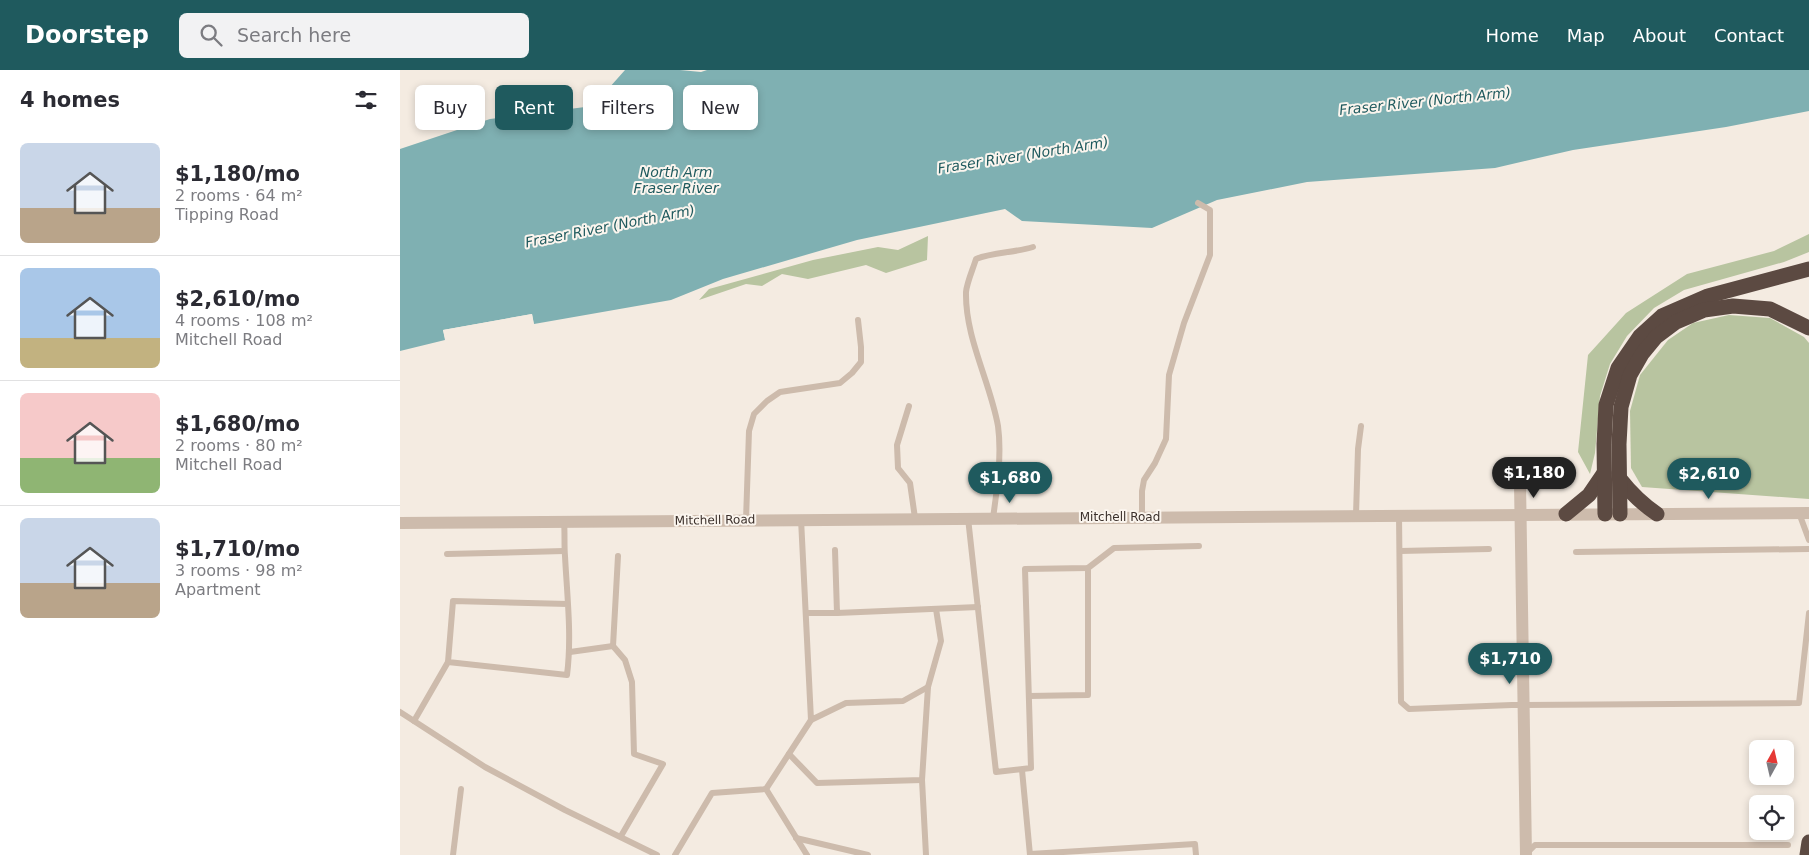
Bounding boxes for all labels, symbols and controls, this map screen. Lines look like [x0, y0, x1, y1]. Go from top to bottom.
search box [179, 13, 529, 58]
text: Doorstep [25, 21, 149, 49]
icon: search [197, 21, 225, 49]
text: Search here [237, 24, 351, 46]
text: Home [1486, 25, 1539, 46]
text: Map [1567, 25, 1605, 46]
text: About [1633, 25, 1686, 46]
text: Contact [1714, 25, 1784, 46]
water label: Fraser River (North Arm) [1338, 84, 1512, 118]
chip: Buy [415, 85, 485, 130]
chip: Rent [495, 85, 573, 130]
chip: Filters [583, 85, 673, 130]
chip: New [683, 85, 758, 130]
icon: filters [352, 86, 380, 114]
text: 4 homes [20, 88, 120, 112]
water label: Fraser River (North Arm) [936, 134, 1110, 176]
text: $1,180/mo [175, 162, 300, 186]
icon: home [60, 163, 120, 223]
water label: North Arm Fraser River [634, 164, 720, 196]
text: 2 rooms · 64 m² [175, 186, 303, 205]
water label: Fraser River (North Arm) [524, 202, 696, 250]
text: Tipping Road [175, 205, 279, 224]
text: $2,610/mo [175, 287, 300, 311]
icon: home [60, 288, 120, 348]
text: 4 rooms · 108 m² [175, 311, 313, 330]
text: Mitchell Road [175, 330, 282, 349]
text: $1,680/mo [175, 412, 300, 436]
icon: home [60, 413, 120, 473]
text: 2 rooms · 80 m² [175, 436, 303, 455]
text: Mitchell Road [175, 455, 282, 474]
pin: $1,180 [1493, 456, 1575, 499]
pin: $2,610 [1668, 458, 1750, 500]
pin: $1,680 [969, 462, 1051, 504]
text: $1,180 [1503, 463, 1565, 482]
text: $2,610 [1678, 464, 1740, 483]
text: $1,680 [979, 468, 1041, 487]
street label: Mitchell Road [1080, 510, 1160, 524]
street label: Mitchell Road [675, 512, 755, 528]
text: $1,710/mo [175, 537, 300, 561]
icon: home [60, 538, 120, 598]
text: 3 rooms · 98 m² [175, 561, 303, 580]
text: Apartment [175, 580, 261, 599]
pin: $1,710 [1469, 642, 1551, 685]
text: $1,710 [1479, 649, 1541, 668]
north arrow [1749, 740, 1794, 785]
map controls [1749, 740, 1794, 840]
button: locate [1749, 795, 1794, 840]

